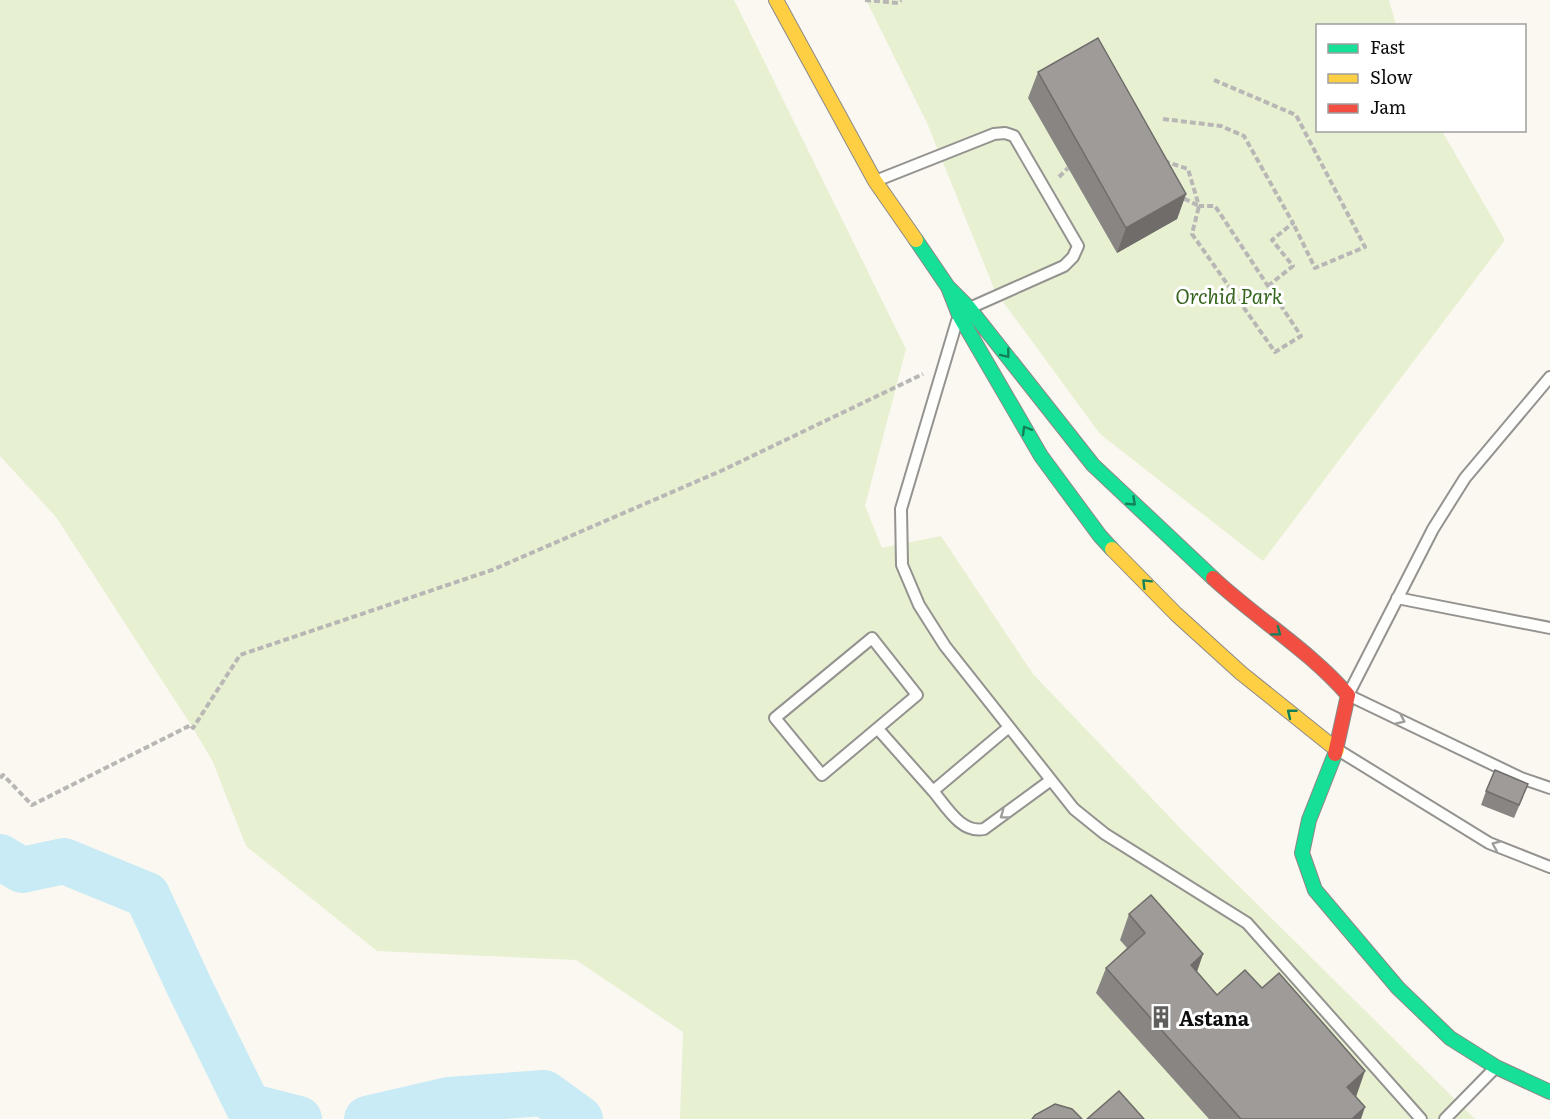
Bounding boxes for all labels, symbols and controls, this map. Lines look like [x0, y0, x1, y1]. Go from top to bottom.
legend [1316, 24, 1526, 132]
text: Fast [1370, 33, 1406, 60]
text: Slow [1370, 63, 1413, 90]
text: Jam [1370, 93, 1406, 120]
park label: Orchid Park [1175, 280, 1283, 310]
one-way arrow [998, 348, 1009, 359]
one-way arrow [1022, 426, 1033, 436]
one-way arrow [1125, 495, 1136, 506]
one-way arrow [1142, 580, 1153, 591]
one-way arrow [1271, 625, 1282, 636]
one-way arrow [1287, 710, 1298, 721]
one-way arrow [1394, 712, 1405, 724]
one-way arrow [999, 807, 1010, 818]
one-way arrow [1491, 840, 1502, 852]
place label: Astana [1179, 1002, 1250, 1032]
building icon: Astana [1148, 1004, 1174, 1030]

